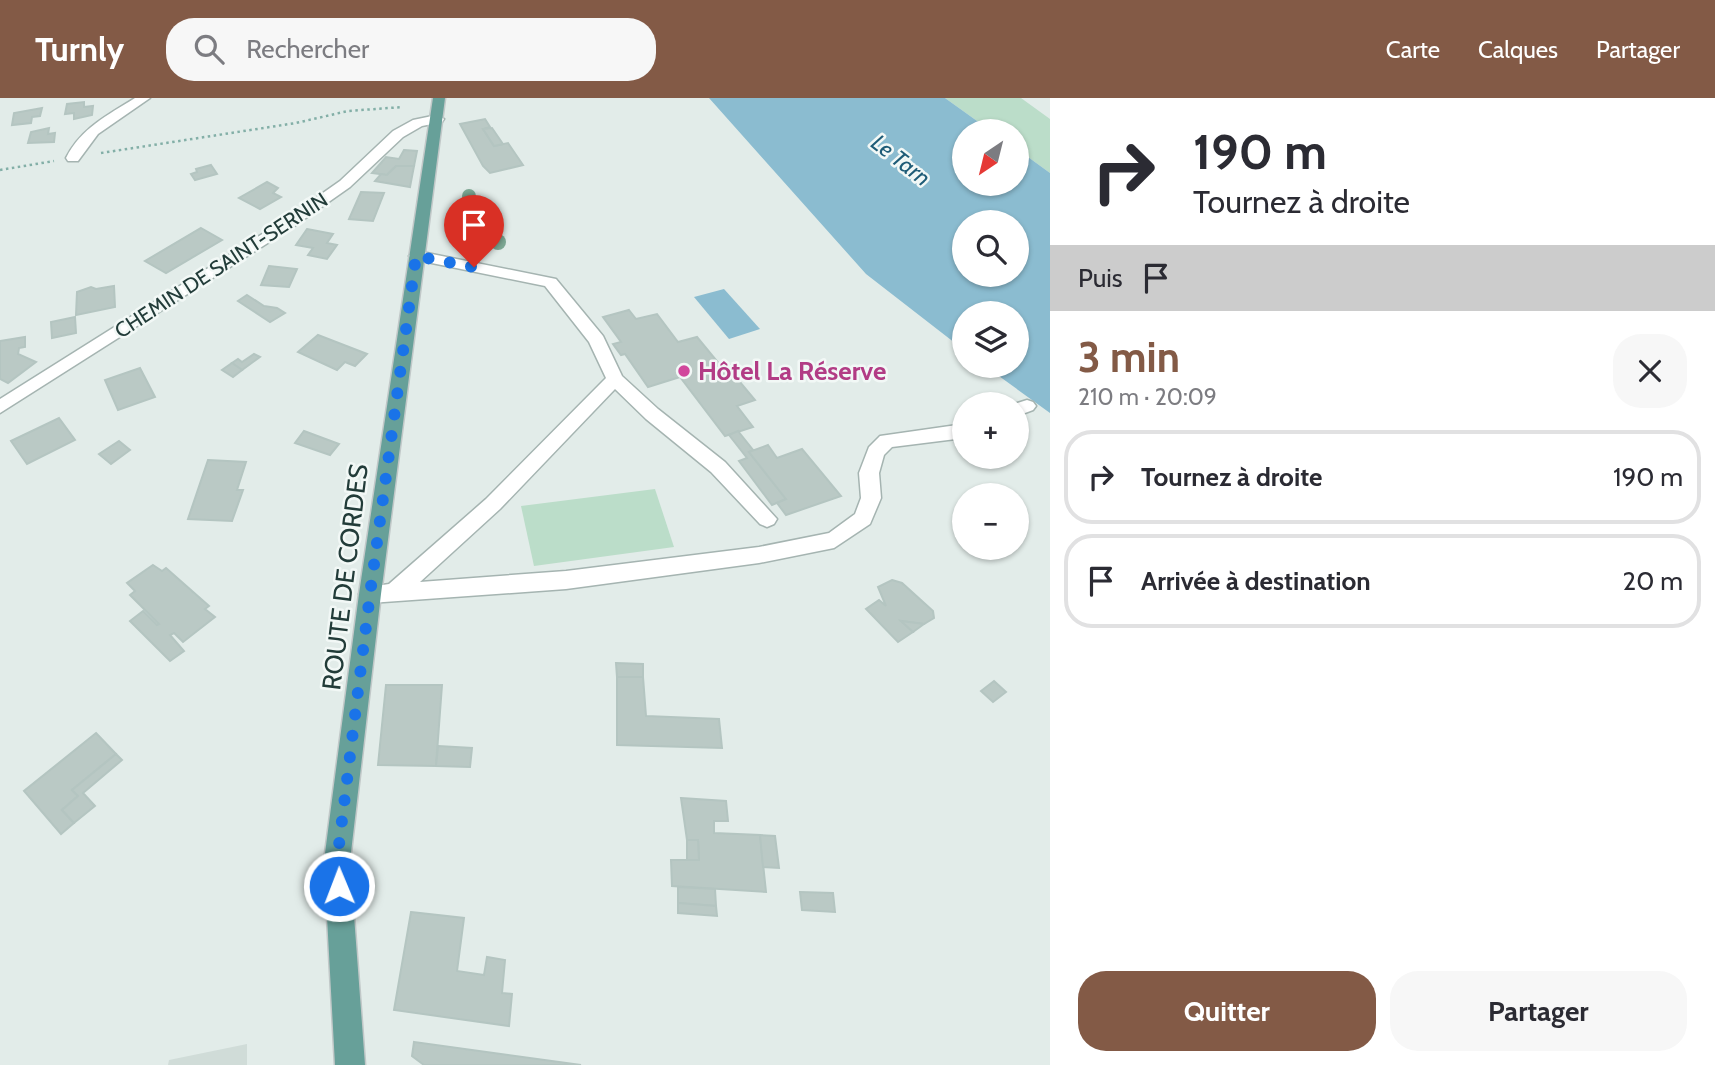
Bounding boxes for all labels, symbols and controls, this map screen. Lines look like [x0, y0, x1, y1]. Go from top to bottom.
search box [166, 18, 656, 81]
text: Turnly [35, 29, 124, 69]
icon: search [190, 30, 228, 68]
text: Rechercher [246, 33, 369, 65]
text: Carte [1386, 35, 1440, 64]
text: Calques [1478, 35, 1558, 64]
text: Partager [1596, 35, 1680, 64]
north arrow [952, 119, 1029, 196]
map controls [952, 119, 1029, 560]
text: 190 m [1193, 122, 1327, 181]
icon: right [1078, 126, 1169, 217]
water label: Le Tarn [866, 128, 936, 192]
text: Tournez à droite [1193, 182, 1410, 221]
street label: CHEMIN DE SAINT-SERNIN [110, 187, 332, 343]
pin [444, 195, 504, 267]
icon: arrive [455, 206, 493, 244]
button: search [952, 210, 1029, 287]
icon: arrive [1137, 259, 1175, 297]
text: Puis [1078, 262, 1123, 294]
button: layers [952, 301, 1029, 378]
text: 3 min [1078, 331, 1180, 383]
button: close [1613, 334, 1687, 408]
place label: Hôtel La Réserve [698, 355, 886, 387]
marker: Hôtel La Réserve [676, 363, 692, 379]
text: 210 m · 20:09 [1078, 383, 1217, 411]
button: + [952, 392, 1029, 469]
icon: right [1082, 458, 1120, 496]
text: Tournez à droite [1141, 461, 1323, 493]
text: 190 m [1613, 461, 1683, 493]
street label: ROUTE DE CORDES [315, 462, 375, 692]
button: − [952, 483, 1029, 560]
icon: arrive [1082, 562, 1120, 600]
text: Arrivée à destination [1141, 565, 1371, 597]
text: 20 m [1623, 565, 1683, 597]
position arrow [302, 849, 376, 923]
button: Quitter [1078, 971, 1376, 1051]
button: Partager [1390, 971, 1687, 1051]

